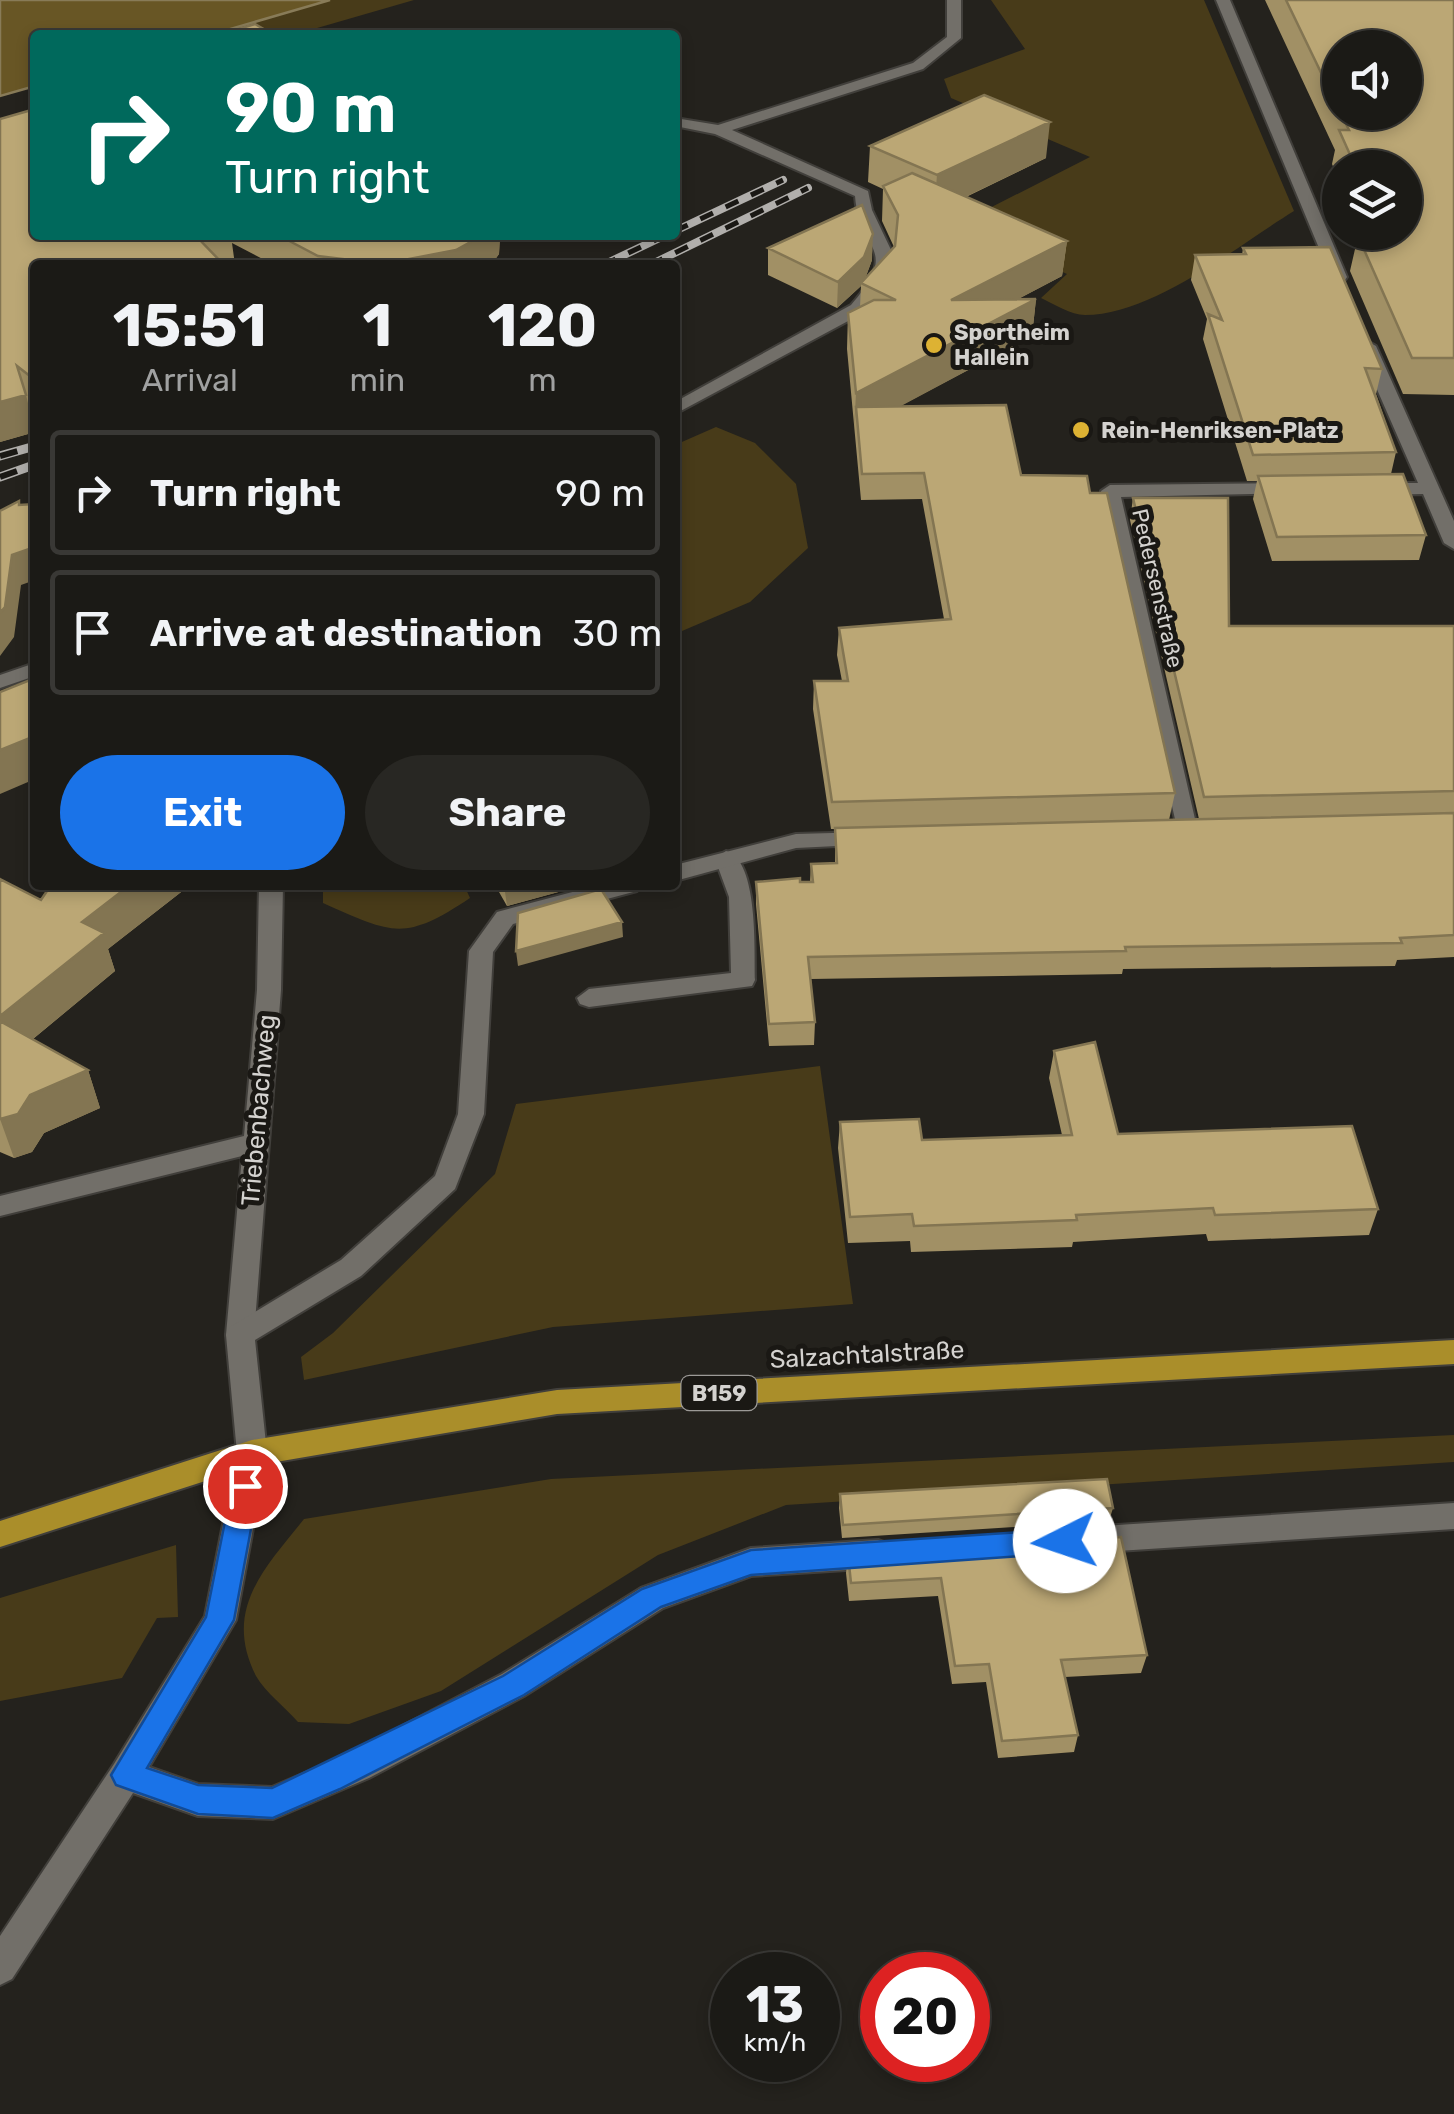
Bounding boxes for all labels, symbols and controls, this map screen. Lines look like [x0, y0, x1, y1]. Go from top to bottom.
map controls [1322, 30, 1422, 250]
button: sound [1322, 30, 1422, 130]
text: 90 m [225, 67, 397, 150]
icon: right [60, 70, 190, 200]
button: layers [1322, 150, 1422, 250]
text: Turn right [225, 151, 429, 204]
text: 15:51 [113, 290, 267, 361]
text: 1 [362, 290, 392, 361]
text: 120 [488, 290, 597, 361]
place label: Sportheim Hallein [954, 319, 1070, 371]
marker: Sportheim Hallein [923, 334, 945, 356]
text: Arrival [142, 361, 238, 399]
text: min [350, 361, 405, 399]
text: m [528, 361, 557, 399]
place label: Rein-Henriksen-Platz [1101, 417, 1339, 444]
marker: Rein-Henriksen-Platz [1070, 419, 1092, 441]
icon: right [65, 465, 120, 520]
text: Turn right [150, 470, 341, 516]
text: 90 m [555, 470, 645, 516]
street label: Pedersenstraße [1126, 506, 1189, 670]
icon: arrive [65, 605, 120, 660]
text: Arrive at destination [150, 610, 542, 656]
text: 30 m [572, 610, 662, 656]
button: Exit [60, 755, 345, 870]
button: Share [365, 755, 650, 870]
street label: Triebenbachweg [236, 1013, 281, 1207]
street label: Salzachtalstraße [769, 1335, 965, 1374]
road number: B159 [682, 1376, 756, 1410]
pin [203, 1444, 288, 1529]
icon: arrive [218, 1459, 273, 1514]
position arrow [1013, 1489, 1117, 1593]
speed limit sign: 20 [860, 1952, 990, 2082]
text: 13 [746, 1975, 804, 2035]
text: km/h [744, 2028, 806, 2057]

